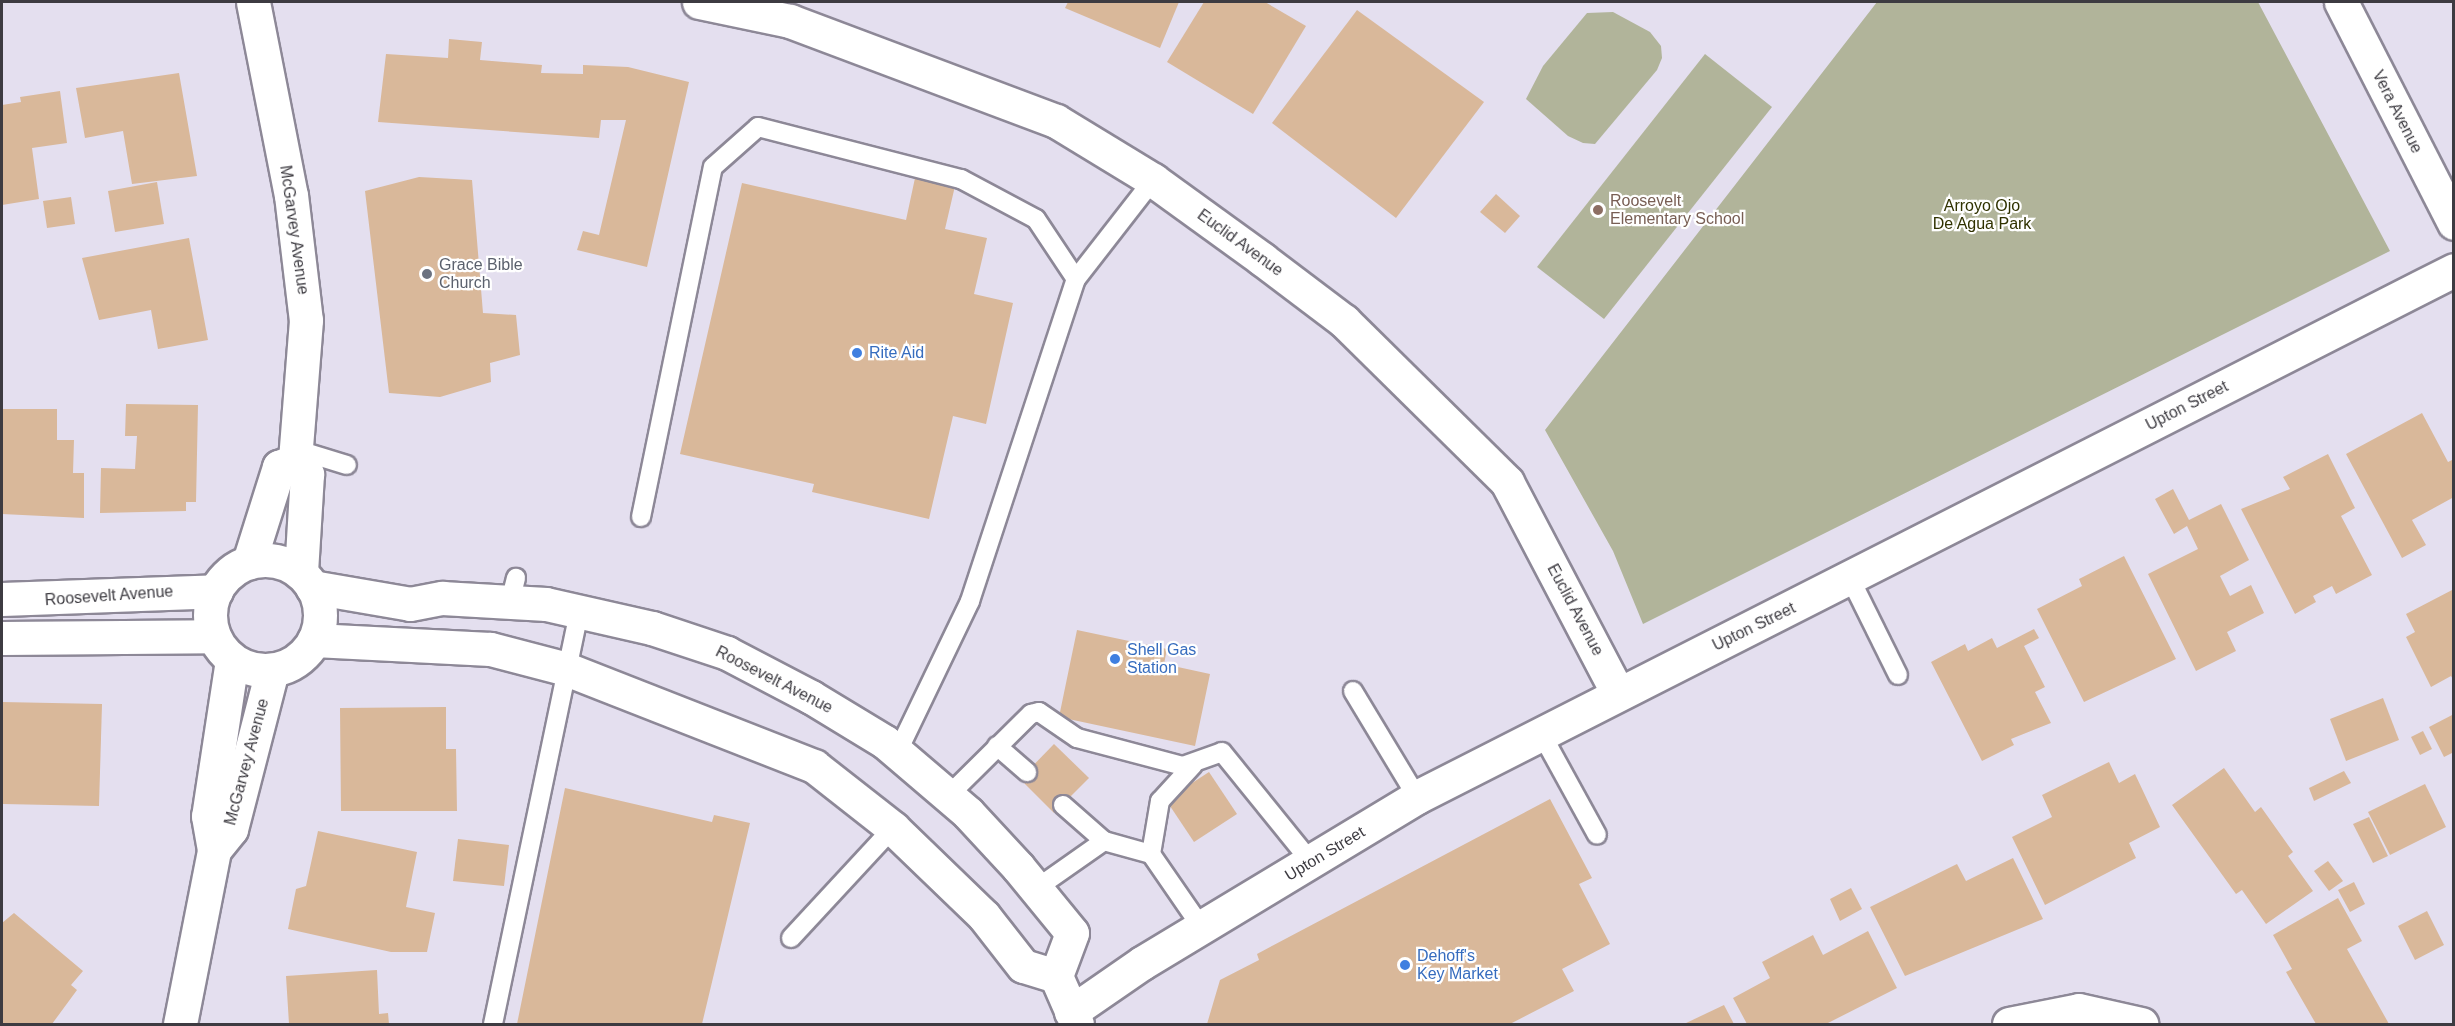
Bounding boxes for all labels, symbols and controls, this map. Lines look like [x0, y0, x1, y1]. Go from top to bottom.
street label: Vera Avenue [2368, 67, 2426, 157]
street label: McGarvey Avenue [275, 164, 313, 296]
place label: Roosevelt Elementary School [1610, 191, 1744, 229]
park label: Arroyo Ojo De Agua Park [1932, 196, 2032, 234]
marker: Roosevelt Elementary School [1591, 203, 1605, 217]
street label: Euclid Avenue [1193, 205, 1287, 281]
place label: Grace Bible Church [439, 255, 523, 293]
marker: Grace Bible Church [420, 267, 434, 281]
place label: Rite Aid [869, 343, 925, 363]
marker: Rite Aid [850, 346, 864, 360]
street label: Upton Street [2143, 377, 2231, 435]
street label: Euclid Avenue [1543, 560, 1607, 660]
street label: Roosevelt Avenue [44, 582, 174, 610]
street label: Upton Street [1709, 599, 1799, 655]
place label: Shell Gas Station [1127, 640, 1196, 678]
street label: Roosevelt Avenue [712, 642, 836, 718]
marker: Shell Gas Station [1108, 652, 1122, 666]
street label: McGarvey Avenue [221, 696, 273, 828]
street label: Upton Street [1282, 823, 1368, 885]
place label: Dehoff's Key Market [1417, 946, 1498, 984]
marker: Dehoff's Key Market [1398, 958, 1412, 972]

